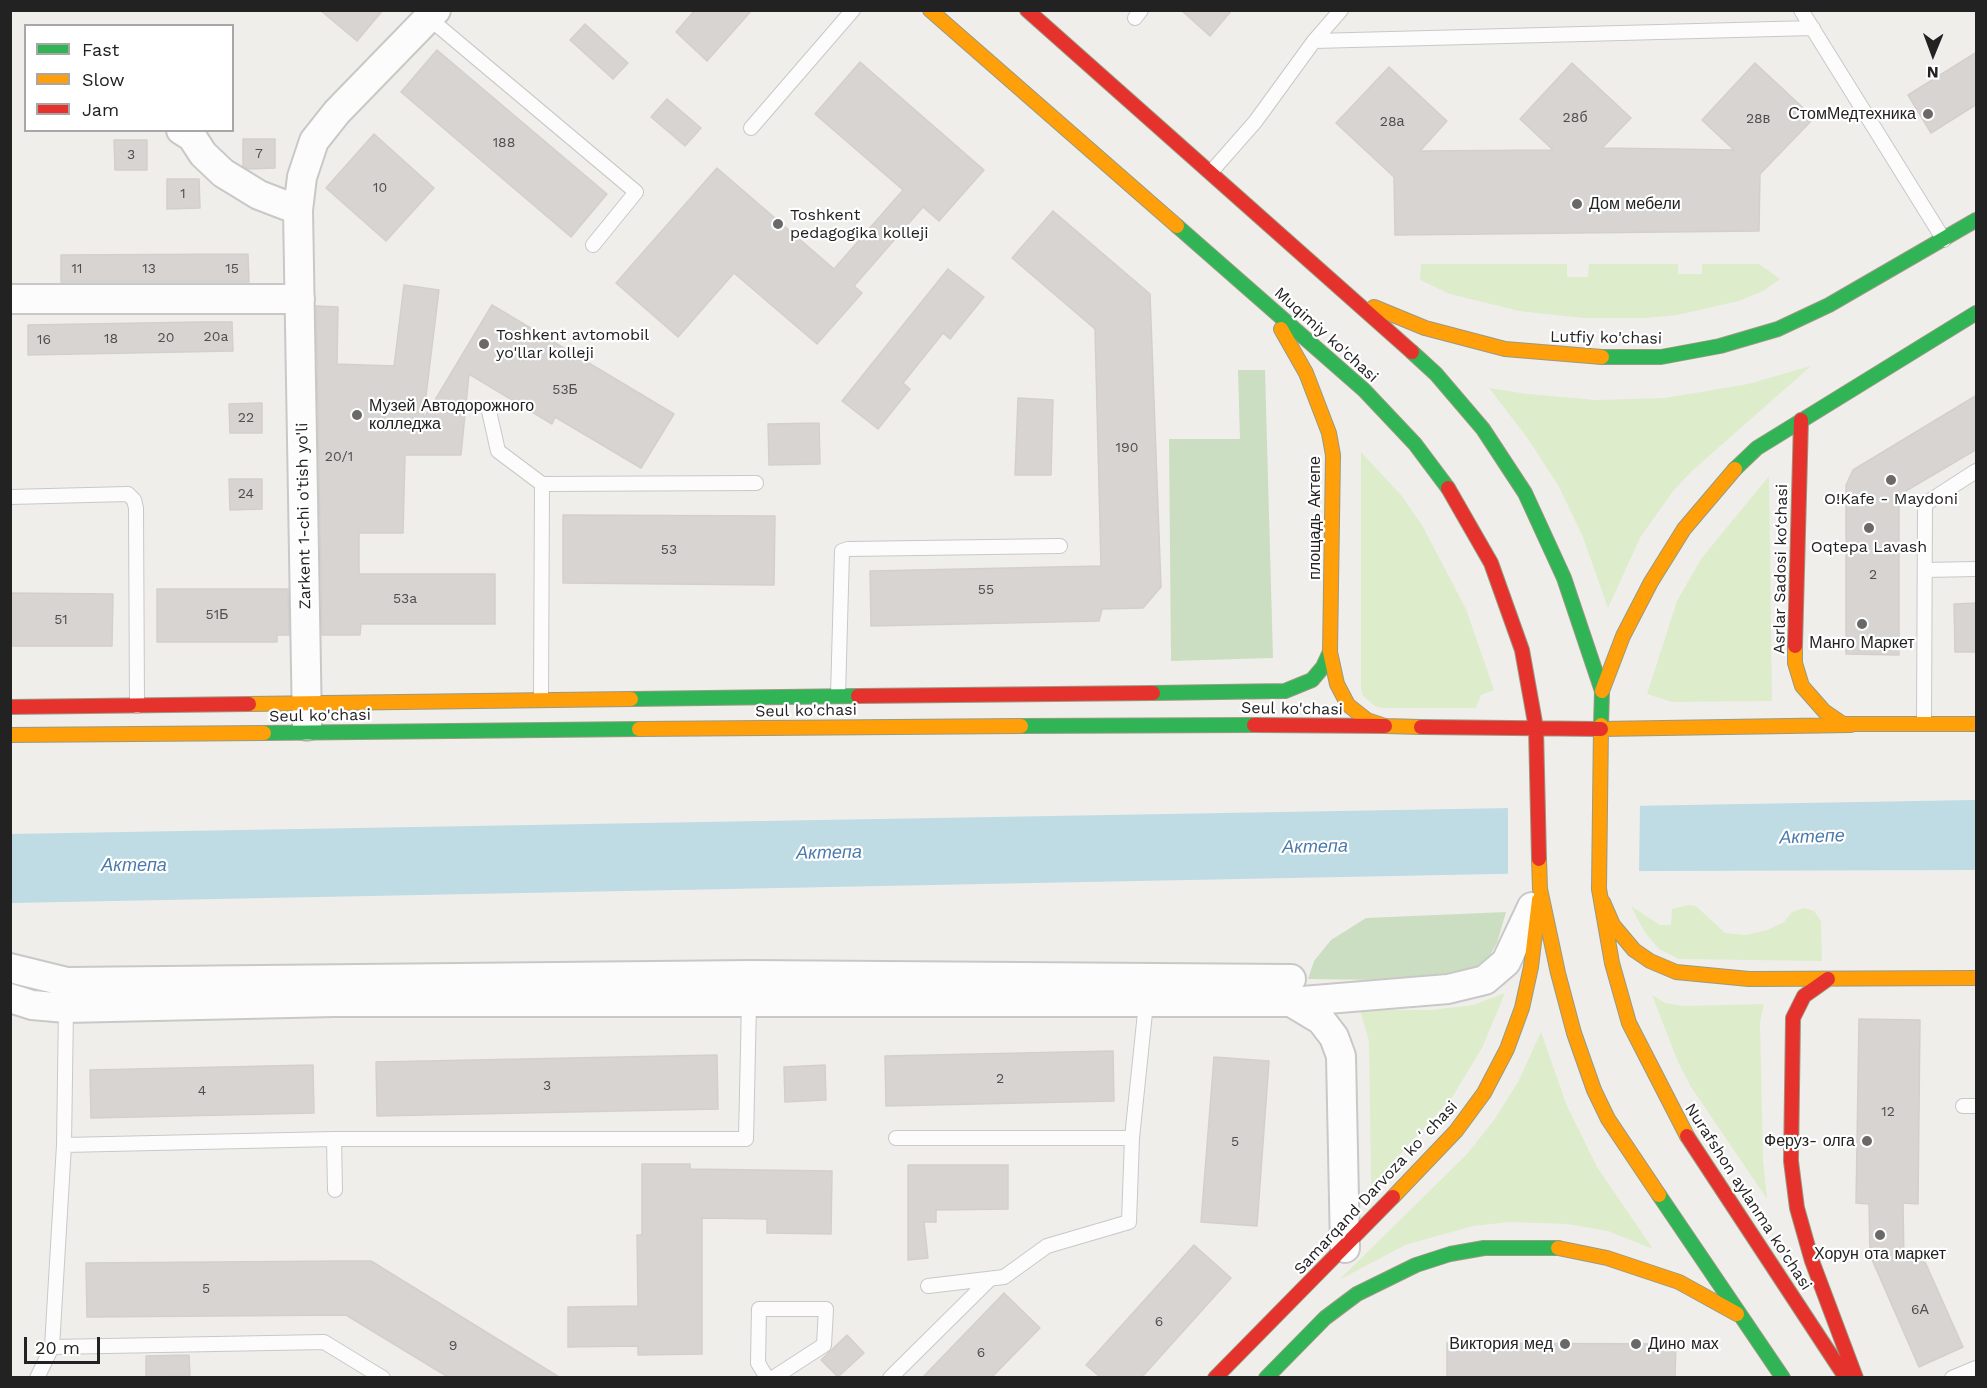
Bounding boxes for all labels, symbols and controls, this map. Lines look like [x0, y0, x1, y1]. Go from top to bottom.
legend [24, 24, 234, 132]
north arrow [1903, 24, 1963, 84]
text: Fast [82, 39, 119, 60]
text: N [1927, 63, 1939, 82]
text: Slow [82, 69, 125, 90]
text: Jam [82, 99, 119, 120]
place label: СтомМедтехника [1788, 104, 1916, 124]
marker: СтомМедтехника [1921, 107, 1935, 121]
house number: 28б [1563, 110, 1587, 126]
house number: 28в [1746, 111, 1770, 127]
house number: 28а [1380, 114, 1404, 130]
house number: 188 [493, 135, 515, 151]
house number: 7 [255, 146, 263, 162]
house number: 3 [127, 147, 135, 163]
house number: 10 [373, 180, 387, 196]
house number: 1 [180, 186, 186, 202]
place label: Дом мебели [1589, 194, 1681, 214]
marker: Дом мебели [1570, 197, 1584, 211]
place label: Toshkent pedagogika kolleji [790, 205, 929, 243]
marker: Toshkent pedagogika kolleji [771, 217, 785, 231]
house number: 11 [72, 261, 82, 277]
house number: 13 [142, 261, 156, 277]
house number: 15 [225, 261, 239, 277]
street label: Muqimiy ko'chasi [1270, 283, 1382, 387]
place label: Toshkent avtomobil yo'llar kolleji [496, 325, 649, 363]
street label: Lutfiy ko'chasi [1550, 327, 1662, 349]
house number: 20a [204, 329, 228, 345]
house number: 20 [158, 330, 174, 346]
house number: 18 [104, 331, 118, 347]
house number: 16 [37, 332, 51, 348]
marker: Toshkent avtomobil yo'llar kolleji [477, 337, 491, 351]
house number: 53Б [552, 382, 578, 398]
place label: Музей Автодорожного колледжа [369, 396, 534, 434]
marker: Музей Автодорожного колледжа [350, 408, 364, 422]
house number: 22 [238, 410, 254, 426]
street label: Zarkent 1-chi o'tish yo'li [293, 422, 315, 610]
house number: 190 [1116, 440, 1138, 456]
house number: 20/1 [325, 449, 353, 465]
street label: площадь Актепе [1305, 456, 1325, 580]
marker: O!Kafe - Maydoni [1884, 473, 1898, 487]
street label: Asrlar Sadosi ko‘chasi [1770, 484, 1792, 654]
house number: 24 [238, 486, 254, 502]
place label: O!Kafe - Maydoni [1824, 489, 1958, 509]
marker: Oqtepa Lavash [1862, 521, 1876, 535]
place label: Oqtepa Lavash [1811, 537, 1927, 557]
house number: 53 [661, 542, 677, 558]
house number: 2 [1869, 567, 1877, 583]
house number: 55 [978, 582, 994, 598]
house number: 53a [393, 591, 417, 607]
house number: 51Б [206, 607, 228, 623]
house number: 51 [54, 612, 68, 628]
marker: Манго Маркет [1855, 617, 1869, 631]
place label: Манго Маркет [1809, 633, 1915, 653]
street label: Seul ko'chasi [1241, 699, 1343, 719]
street label: Seul ko'chasi [755, 701, 857, 721]
street label: Seul ko'chasi [269, 706, 371, 726]
water label: Актепе [1779, 825, 1845, 849]
water label: Актепа [1282, 836, 1348, 858]
water label: Актепа [796, 842, 862, 864]
water label: Актепа [101, 855, 167, 877]
house number: 2 [996, 1071, 1004, 1087]
house number: 3 [543, 1078, 551, 1094]
house number: 4 [198, 1083, 206, 1099]
street label: Samarqand Darvoza koʻchasi [1290, 1097, 1462, 1279]
street label: Nurafshon aylanma ko'chasi [1680, 1100, 1816, 1294]
house number: 12 [1881, 1104, 1895, 1120]
place label: Феруз- олга [1764, 1131, 1855, 1151]
house number: 5 [1231, 1134, 1239, 1150]
marker: Феруз- олга [1860, 1134, 1874, 1148]
marker: Хорун ота маркет [1873, 1228, 1887, 1242]
place label: Хорун ота маркет [1814, 1244, 1946, 1264]
house number: 5 [202, 1281, 210, 1297]
house number: 6А [1911, 1302, 1929, 1318]
house number: 6 [1155, 1314, 1163, 1330]
scale bar [27, 1325, 104, 1363]
place label: Виктория мед [1449, 1334, 1553, 1354]
place label: Дино мах [1648, 1334, 1719, 1354]
text: 20 m [35, 1337, 80, 1358]
marker: Виктория мед [1558, 1337, 1572, 1351]
marker: Дино мах [1629, 1337, 1643, 1351]
house number: 9 [449, 1338, 457, 1354]
house number: 6 [977, 1345, 985, 1361]

